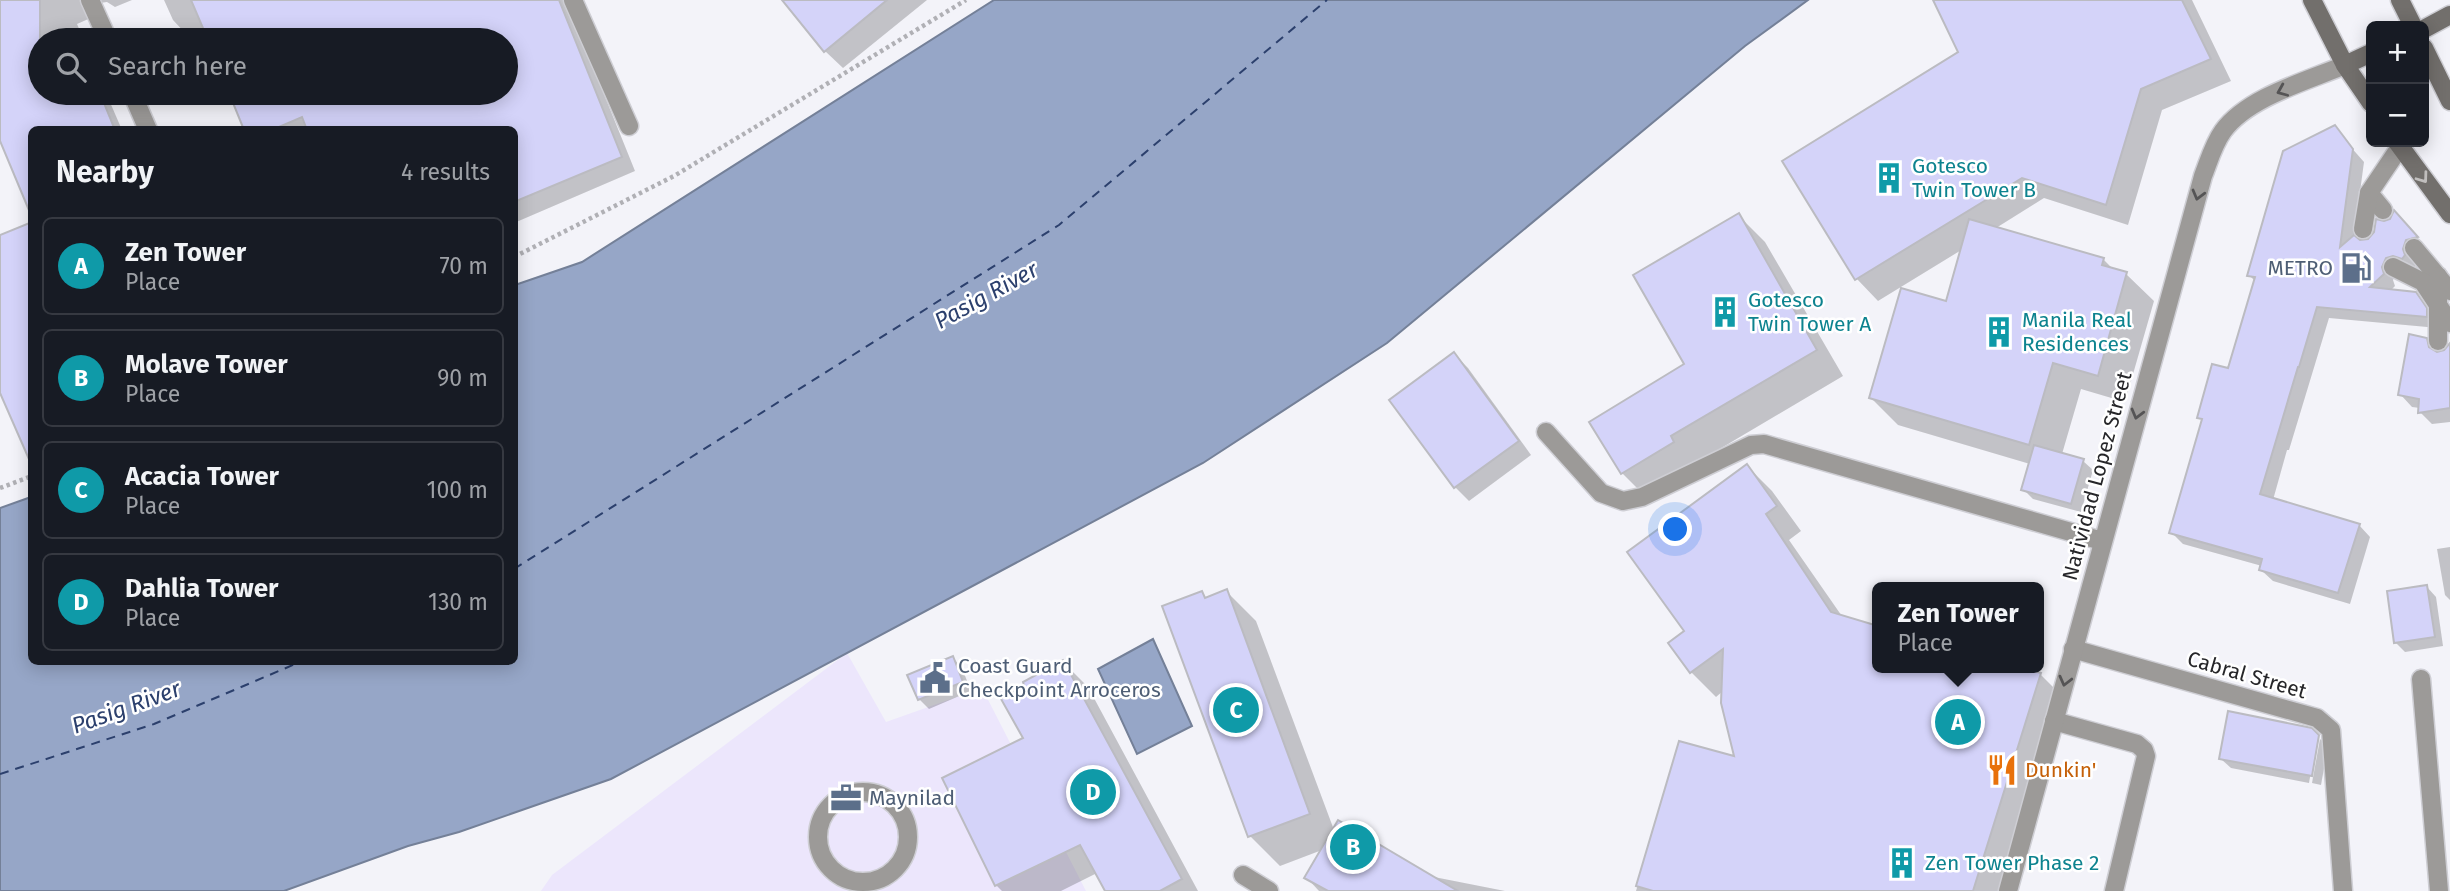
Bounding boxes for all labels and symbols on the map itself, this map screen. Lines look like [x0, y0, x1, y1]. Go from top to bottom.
one-way arrow [2277, 83, 2289, 97]
place label: Gotesco Twin Tower B [1912, 153, 2036, 203]
building icon: Gotesco Twin Tower B [1872, 161, 1906, 195]
one-way arrow [2415, 170, 2427, 183]
one-way arrow [2192, 188, 2206, 200]
fuel station icon: METRO [2339, 251, 2373, 285]
water label: Pasig River [929, 255, 1044, 335]
place label: METRO [2268, 255, 2333, 281]
place label: Gotesco Twin Tower A [1748, 287, 1871, 337]
building icon: Gotesco Twin Tower A [1708, 295, 1742, 329]
place label: Manila Real Residences [2022, 307, 2132, 357]
building icon: Manila Real Residences [1982, 315, 2016, 349]
street label: Natividad Lopez Street [2057, 368, 2138, 583]
one-way arrow [2131, 408, 2146, 420]
your location [1658, 512, 1692, 546]
street label: Cabral Street [2184, 646, 2310, 705]
place label: Coast Guard Checkpoint Arroceros [958, 653, 1161, 703]
public building icon: Coast Guard Checkpoint Arroceros [918, 661, 952, 695]
water label: Pasig River [68, 674, 185, 740]
one-way arrow [2059, 674, 2073, 686]
pin: C [1213, 684, 1259, 736]
pin: A [1935, 696, 1981, 748]
restaurant icon: Dunkin' [1985, 753, 2019, 787]
place label: Dunkin' [2025, 757, 2096, 783]
pin: D [1070, 766, 1116, 818]
office icon: Maynilad [829, 781, 863, 815]
place label: Maynilad [869, 785, 955, 811]
pin: B [1330, 821, 1376, 873]
building icon: Zen Tower Phase 2 [1885, 846, 1919, 880]
place label: Zen Tower Phase 2 [1925, 850, 2099, 876]

